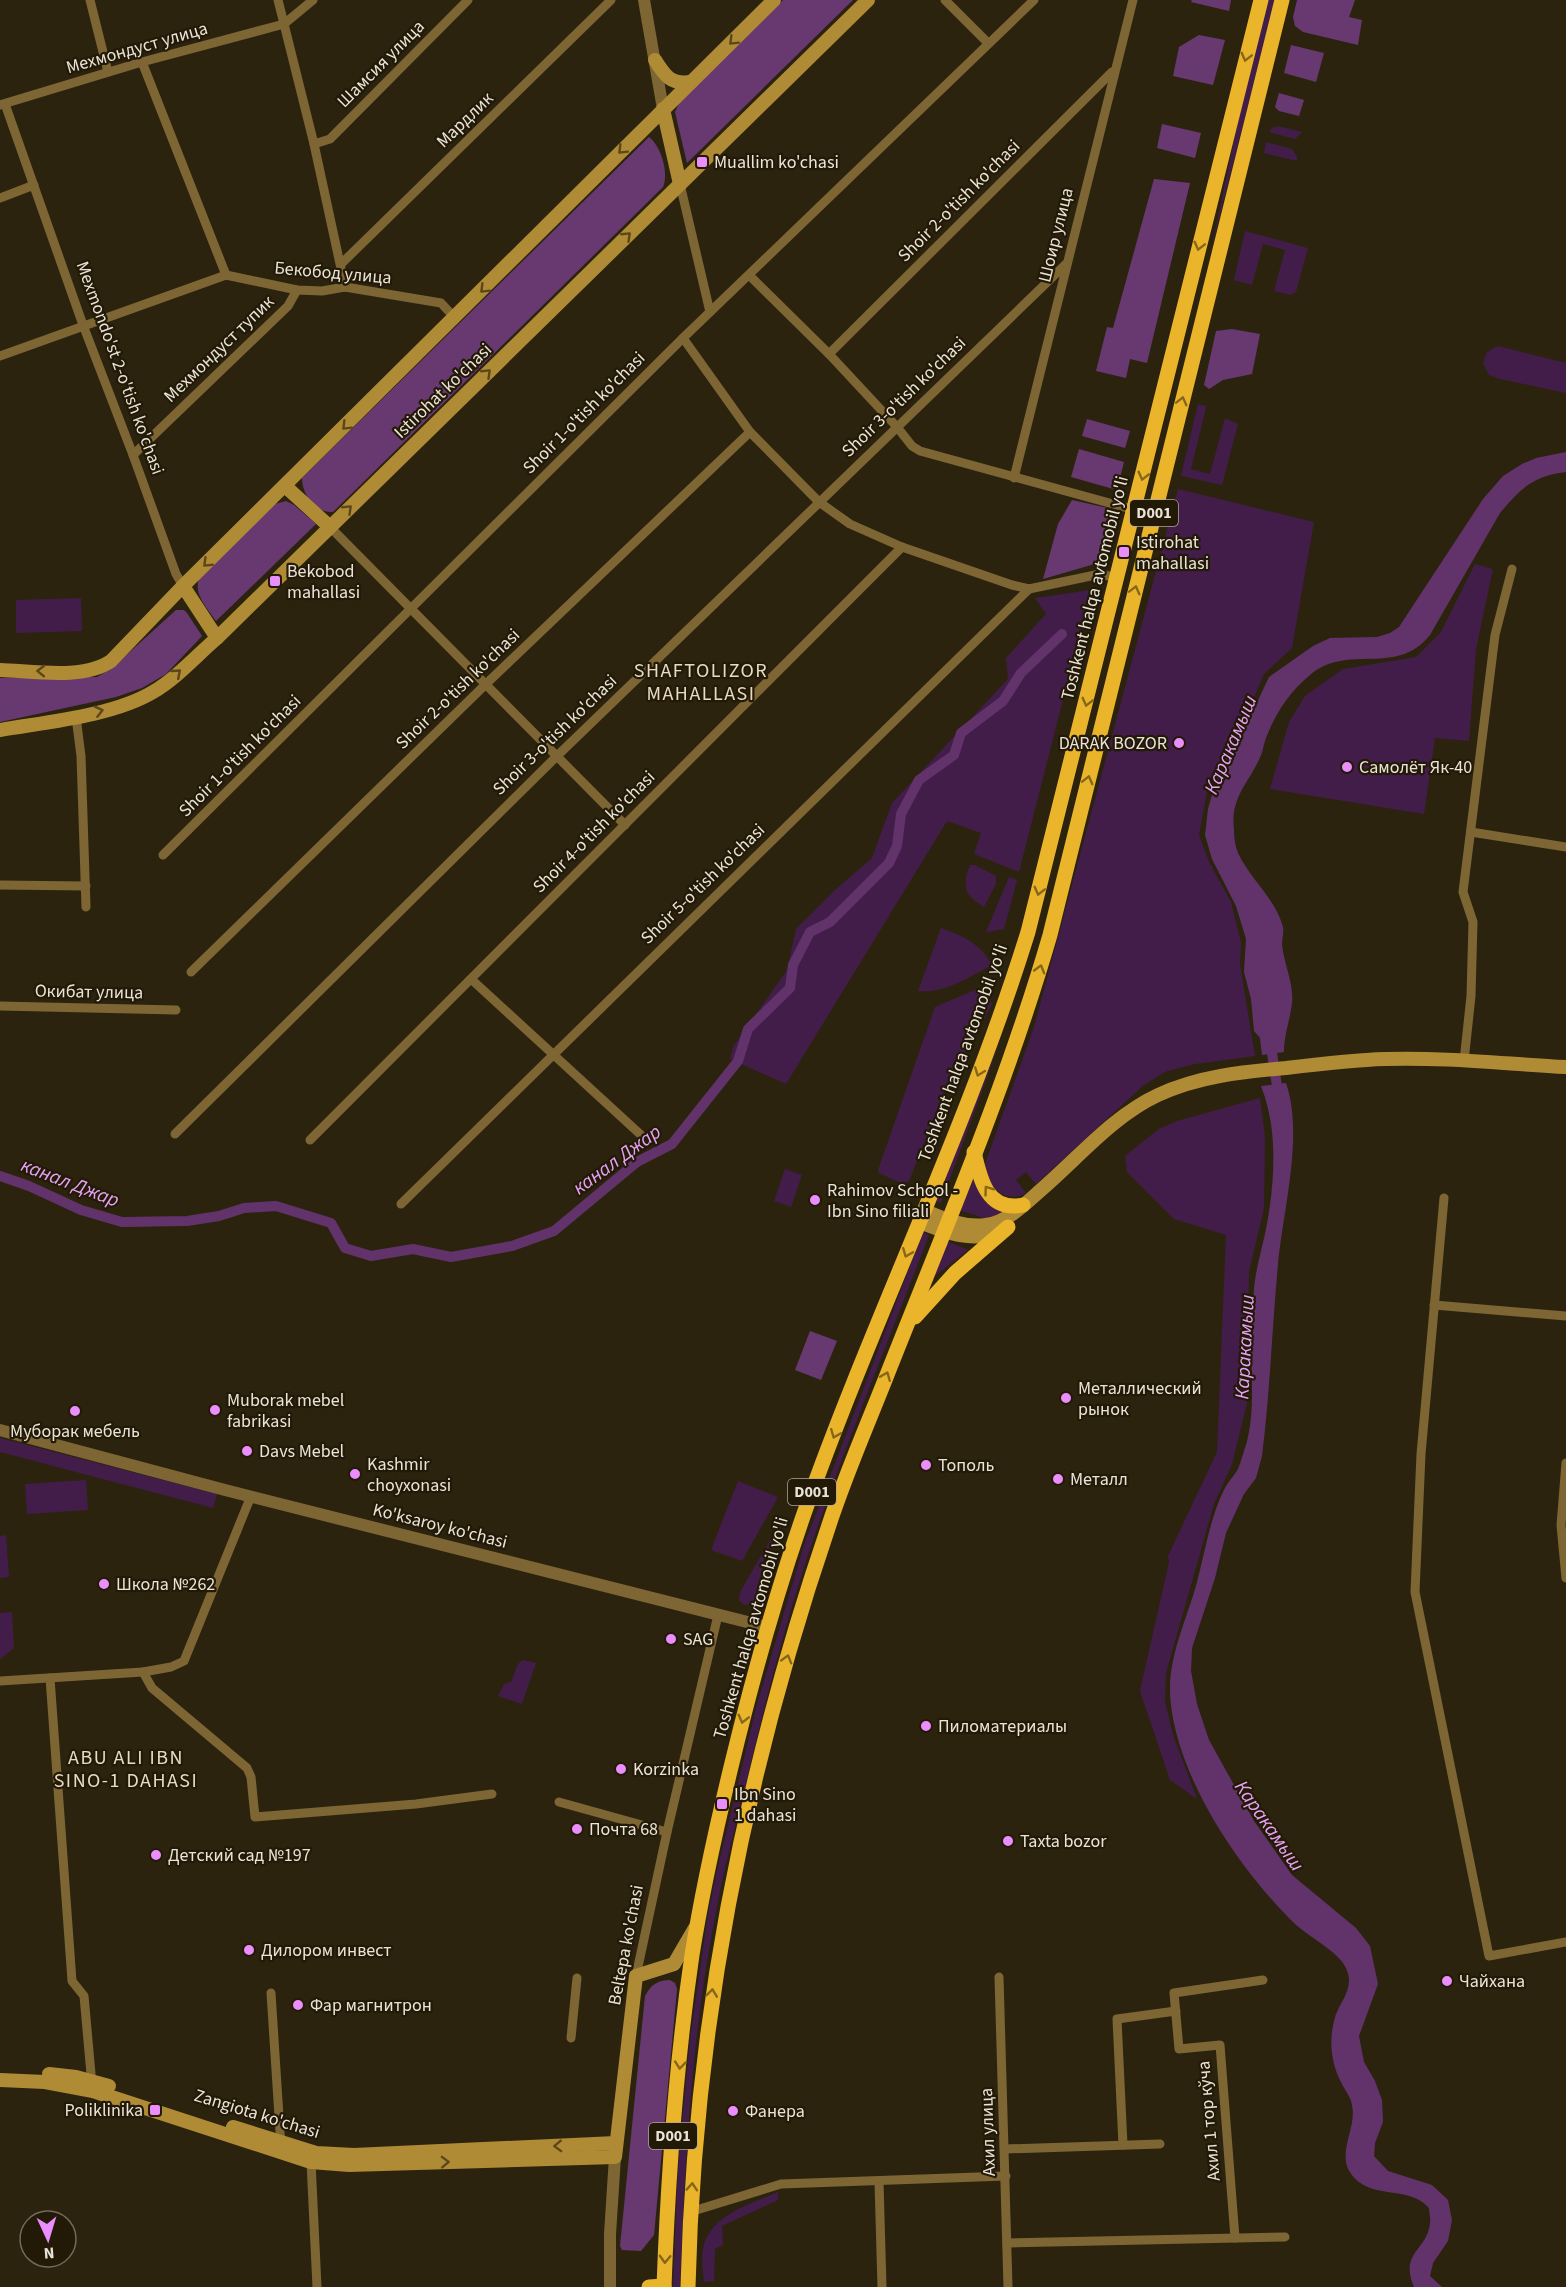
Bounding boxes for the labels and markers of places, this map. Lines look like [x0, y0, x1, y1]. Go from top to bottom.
place label: Muallim ko'chasi [714, 150, 839, 175]
marker: Muallim ko'chasi [695, 155, 709, 169]
place label: Istirohat mahallasi [1136, 530, 1209, 576]
marker: Istirohat mahallasi [1117, 545, 1131, 559]
place label: Bekobod mahallasi [287, 559, 360, 605]
marker: Bekobod mahallasi [268, 574, 282, 588]
place label: DARAK BOZOR [1059, 731, 1167, 756]
marker: DARAK BOZOR [1172, 736, 1186, 750]
place label: Самолёт Як-40 [1359, 755, 1472, 780]
marker: Самолёт Як-40 [1340, 760, 1354, 774]
place label: Rahimov School - Ibn Sino filiali [827, 1178, 958, 1224]
marker: Rahimov School - Ibn Sino filiali [808, 1193, 822, 1207]
place label: Металлический рынок [1078, 1376, 1202, 1422]
place label: Muborak mebel fabrikasi [227, 1388, 344, 1434]
marker: Металлический рынок [1059, 1391, 1073, 1405]
marker: Muborak mebel fabrikasi [208, 1403, 222, 1417]
marker: Муборак мебель [68, 1404, 82, 1418]
place label: Муборак мебель [10, 1419, 140, 1444]
place label: Davs Mebel [259, 1439, 344, 1464]
marker: Davs Mebel [240, 1444, 254, 1458]
place label: Kashmir choyxonasi [367, 1452, 451, 1498]
place label: Тополь [938, 1453, 994, 1478]
marker: Тополь [919, 1458, 933, 1472]
marker: Kashmir choyxonasi [348, 1467, 362, 1481]
place label: Металл [1070, 1467, 1128, 1492]
marker: Металл [1051, 1472, 1065, 1486]
place label: Школа №262 [116, 1572, 215, 1597]
marker: Школа №262 [97, 1577, 111, 1591]
place label: SAG [683, 1627, 713, 1652]
marker: SAG [664, 1632, 678, 1646]
place label: Пиломатериалы [938, 1714, 1067, 1739]
marker: Пиломатериалы [919, 1719, 933, 1733]
place label: Korzinka [633, 1757, 699, 1782]
marker: Korzinka [614, 1762, 628, 1776]
place label: Ibn Sino 1 dahasi [734, 1782, 796, 1828]
marker: Ibn Sino 1 dahasi [715, 1797, 729, 1811]
place label: Почта 68 [589, 1817, 658, 1842]
marker: Почта 68 [570, 1822, 584, 1836]
place label: Taxta bozor [1020, 1829, 1107, 1854]
marker: Taxta bozor [1001, 1834, 1015, 1848]
place label: Детский сад №197 [168, 1843, 311, 1868]
marker: Детский сад №197 [149, 1848, 163, 1862]
place label: Дилором инвест [261, 1938, 392, 1963]
marker: Дилором инвест [242, 1943, 256, 1957]
place label: Чайхана [1459, 1969, 1525, 1994]
marker: Чайхана [1440, 1974, 1454, 1988]
place label: Фар магнитрон [310, 1993, 432, 2018]
marker: Фар магнитрон [291, 1998, 305, 2012]
place label: Poliklinika [64, 2098, 143, 2123]
place label: Фанера [745, 2099, 805, 2124]
marker: Poliklinika [148, 2103, 162, 2117]
marker: Фанера [726, 2104, 740, 2118]

